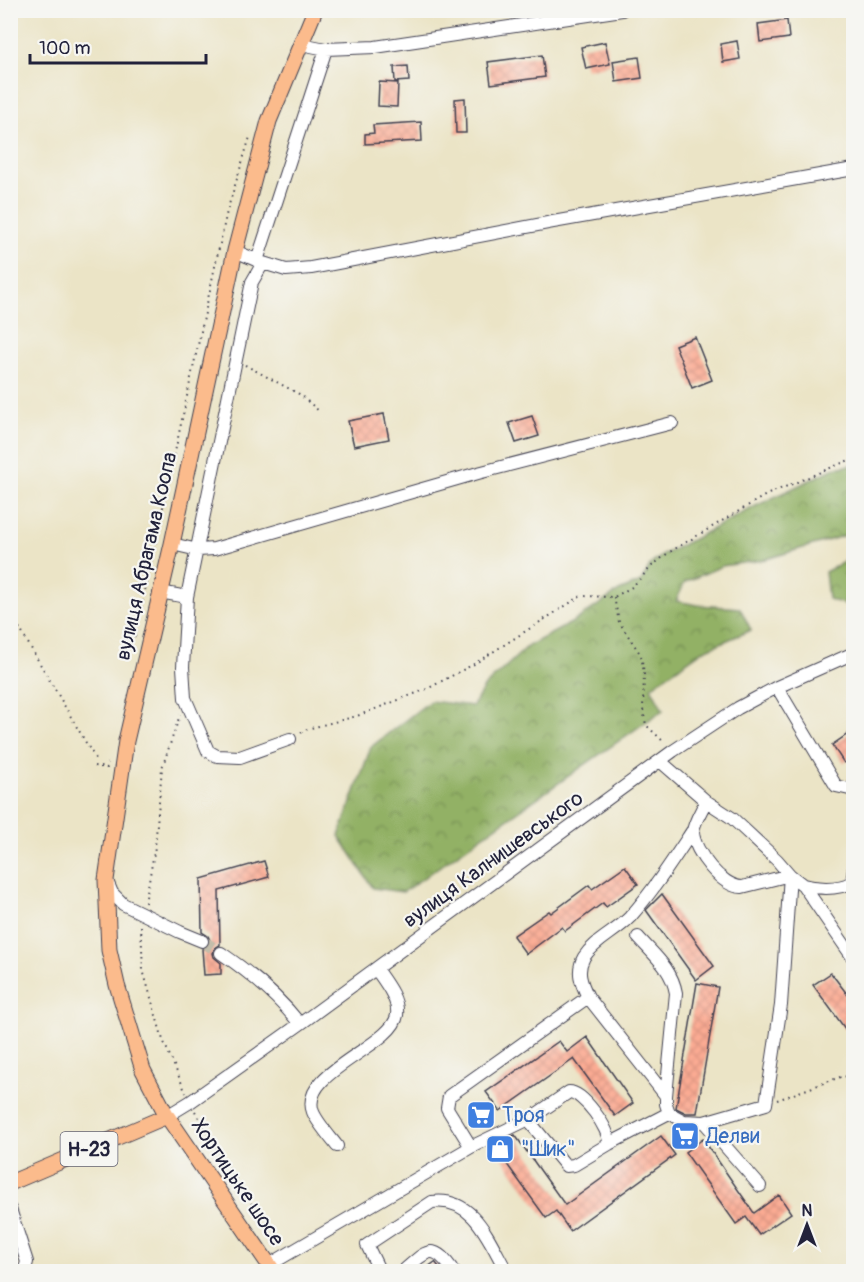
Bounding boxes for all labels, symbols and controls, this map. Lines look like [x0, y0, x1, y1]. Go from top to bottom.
scale bar [30, 27, 206, 65]
text: 100 m [39, 37, 91, 60]
street label: вулиця Абрагама Коопа [109, 449, 184, 663]
street label: вулиця Калнишевського [398, 785, 589, 934]
supermarket icon: Троя [465, 1099, 497, 1131]
place label: Троя [502, 1102, 545, 1129]
street label: Хортицьке шосе [185, 1113, 291, 1252]
supermarket icon: Делви [669, 1120, 701, 1152]
place label: Делви [705, 1123, 760, 1150]
road number: Н-23 [60, 1132, 118, 1166]
shop icon: "Шик" [484, 1133, 516, 1165]
place label: "Шик" [521, 1136, 575, 1163]
north arrow [777, 1195, 837, 1255]
text: N [802, 1201, 813, 1221]

